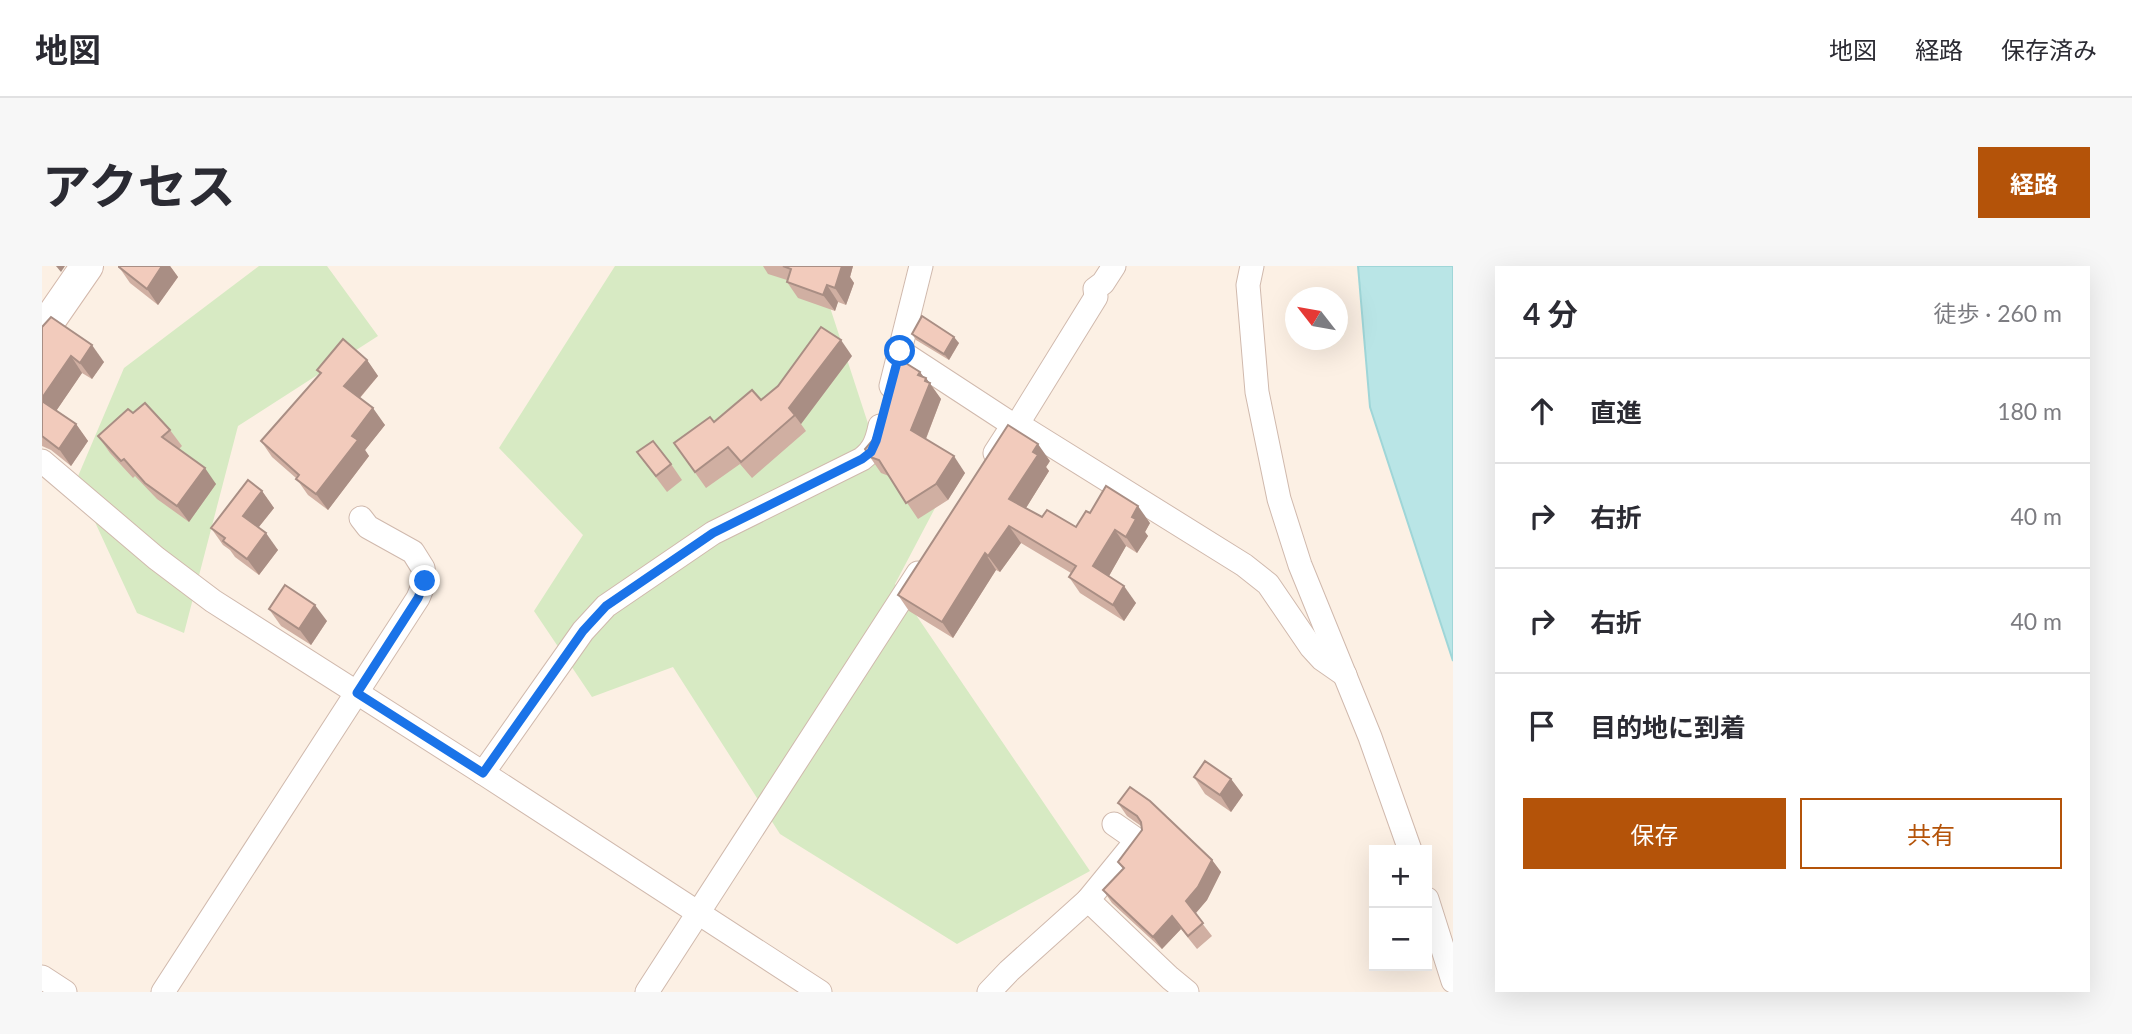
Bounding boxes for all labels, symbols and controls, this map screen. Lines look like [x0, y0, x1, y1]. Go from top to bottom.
text: 地図 [35, 29, 101, 69]
text: 地図 [1829, 35, 1877, 64]
text: 経路 [1915, 35, 1963, 64]
text: 保存済み [2001, 35, 2097, 64]
button: 経路 [1978, 147, 2090, 218]
text: アクセス [42, 156, 236, 214]
north arrow [1285, 287, 1348, 350]
text: 4 分 [1523, 295, 1578, 331]
text: 徒歩 · 260 m [1933, 299, 2062, 327]
route start [884, 335, 915, 366]
icon: ahead [1523, 392, 1561, 430]
text: 直進 [1590, 396, 1642, 428]
text: 180 m [1997, 397, 2062, 425]
icon: right [1523, 497, 1561, 535]
text: 右折 [1590, 501, 1642, 533]
text: 40 m [2011, 502, 2062, 530]
route end [409, 565, 440, 596]
icon: right [1523, 602, 1561, 640]
text: 右折 [1590, 606, 1642, 638]
text: 40 m [2011, 607, 2062, 635]
icon: arrive [1523, 707, 1561, 745]
text: 目的地に到着 [1590, 711, 1746, 743]
button: 保存 [1523, 798, 1786, 869]
button: 共有 [1800, 798, 2062, 869]
map controls [1369, 845, 1432, 971]
button: + [1369, 845, 1432, 908]
button: − [1369, 908, 1432, 971]

